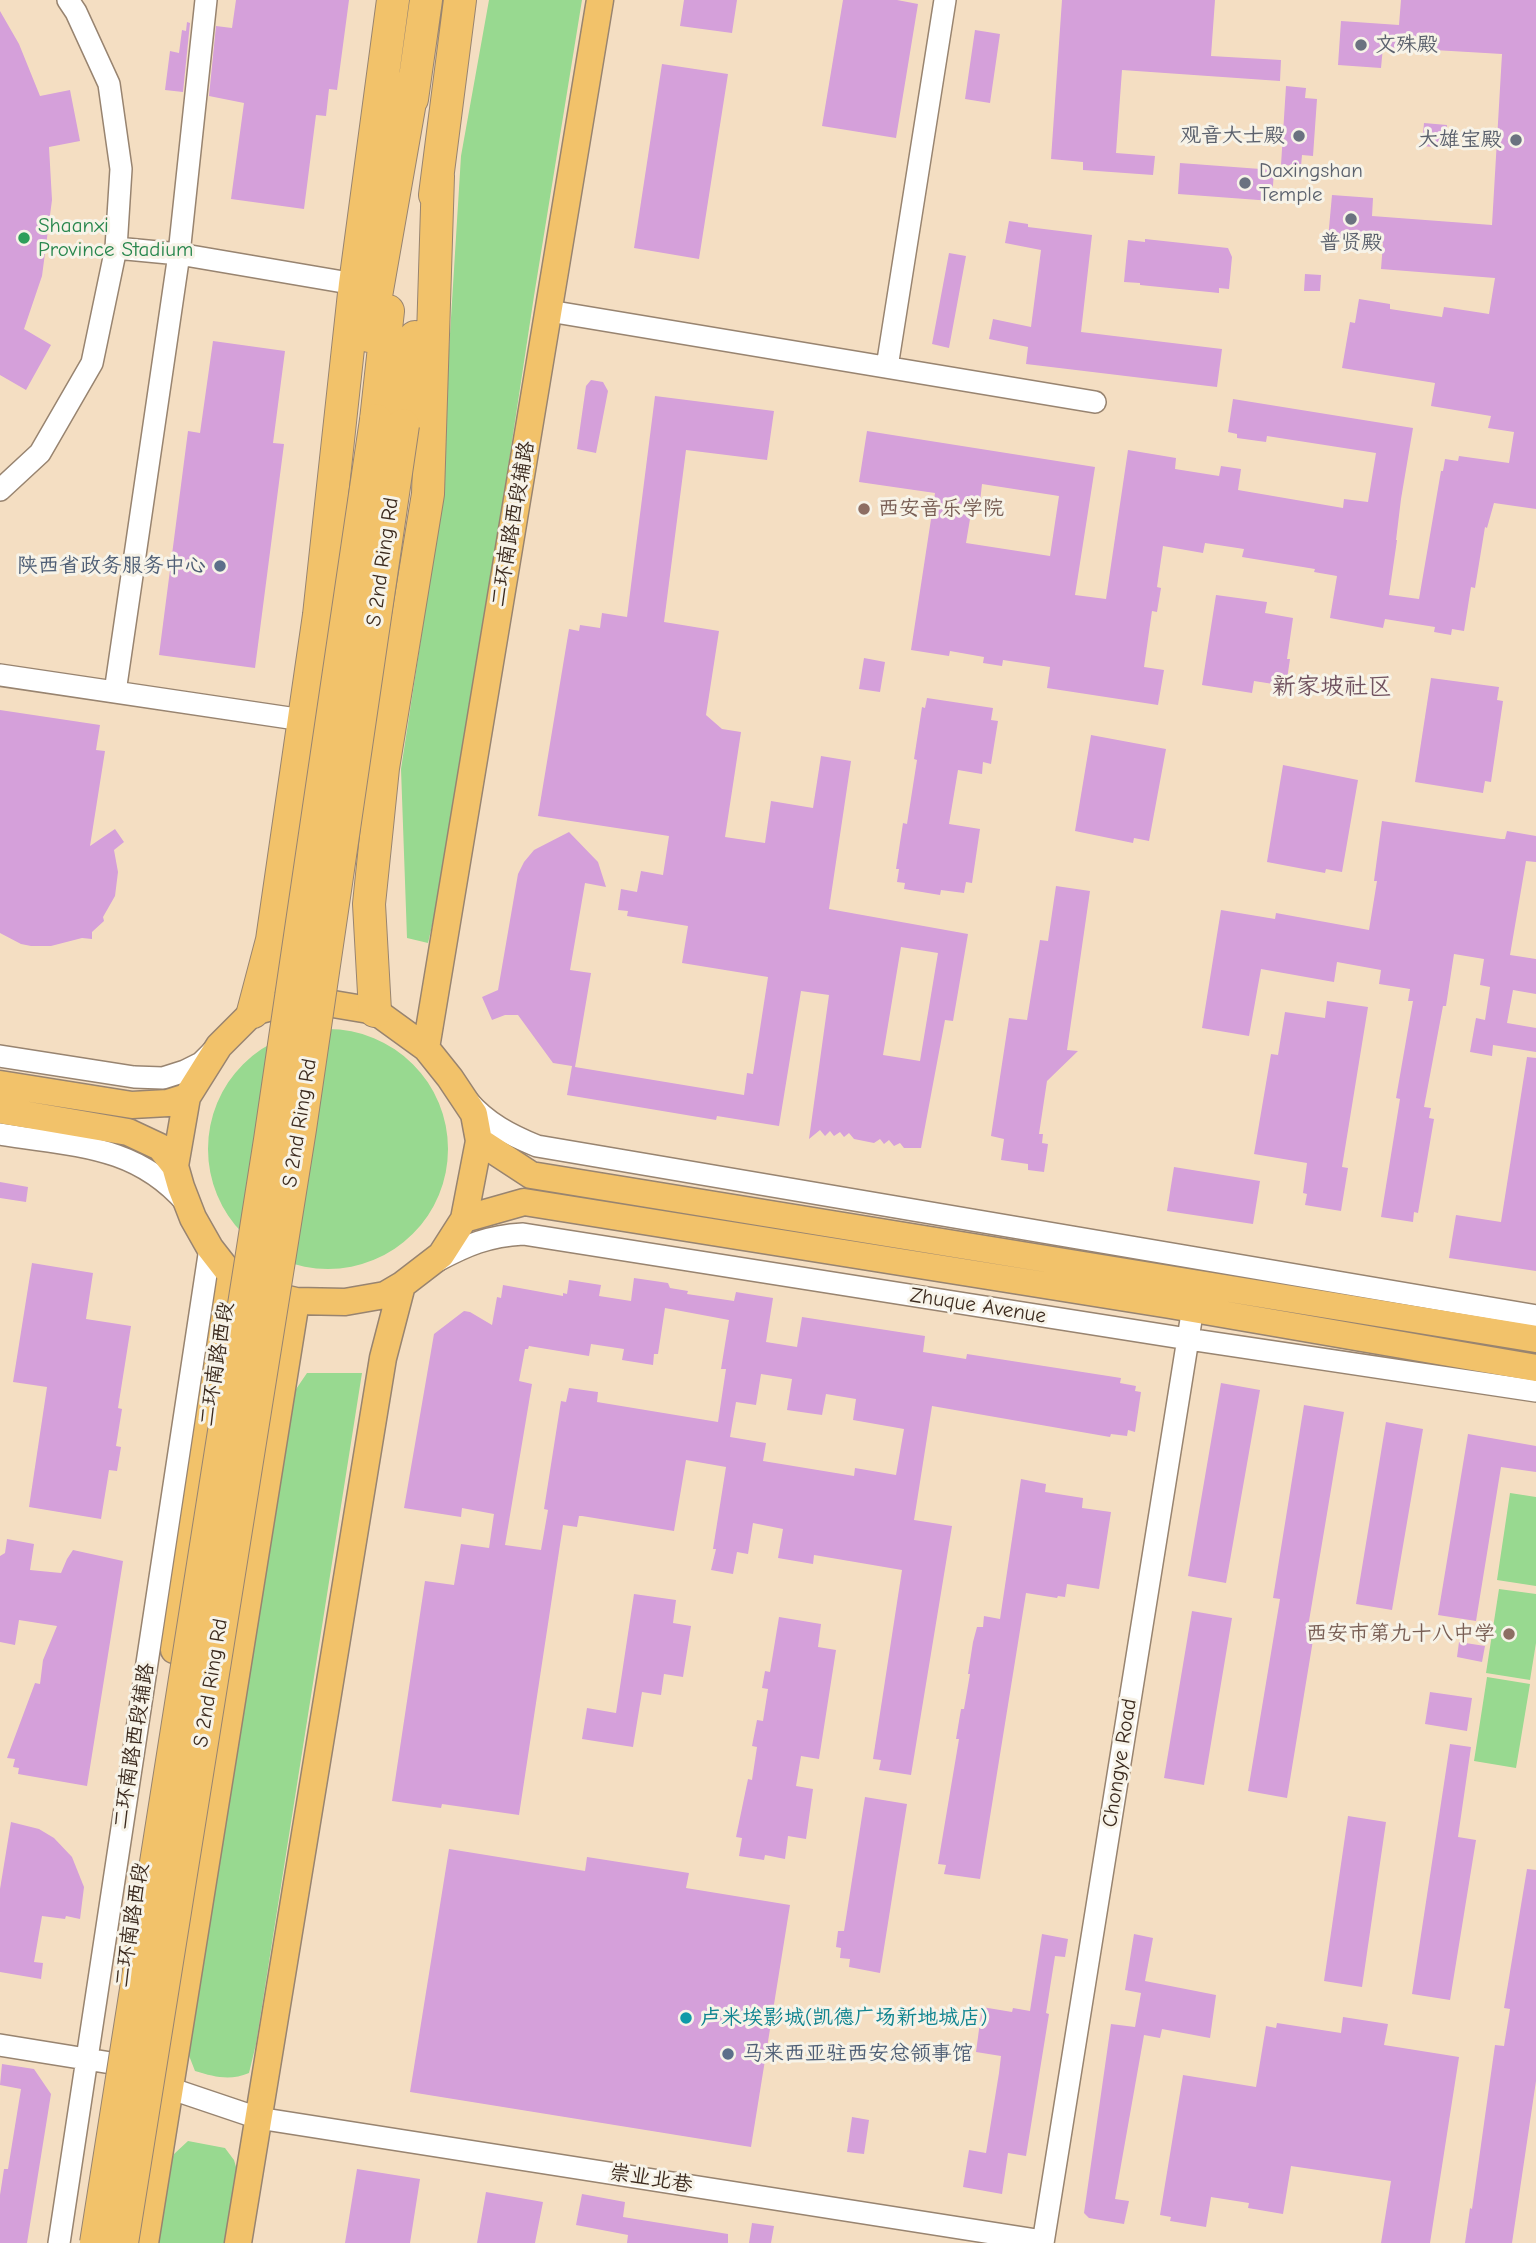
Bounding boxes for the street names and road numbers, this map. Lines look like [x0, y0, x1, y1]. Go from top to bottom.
street label: 二环南路西段辅路 [486, 439, 540, 609]
street label: S 2nd Ring Rd [361, 496, 405, 628]
street label: S 2nd Ring Rd [277, 1057, 323, 1189]
street label: Zhuque Avenue [908, 1283, 1048, 1329]
street label: 二环南路西段 [195, 1300, 239, 1428]
street label: S 2nd Ring Rd [188, 1617, 234, 1749]
street label: 二环南路西段辅路 [108, 1661, 160, 1831]
street label: Chongye Road [1097, 1697, 1143, 1829]
street label: 二环南路西段 [110, 1861, 154, 1989]
street label: 崇业北巷 [608, 2160, 694, 2198]

